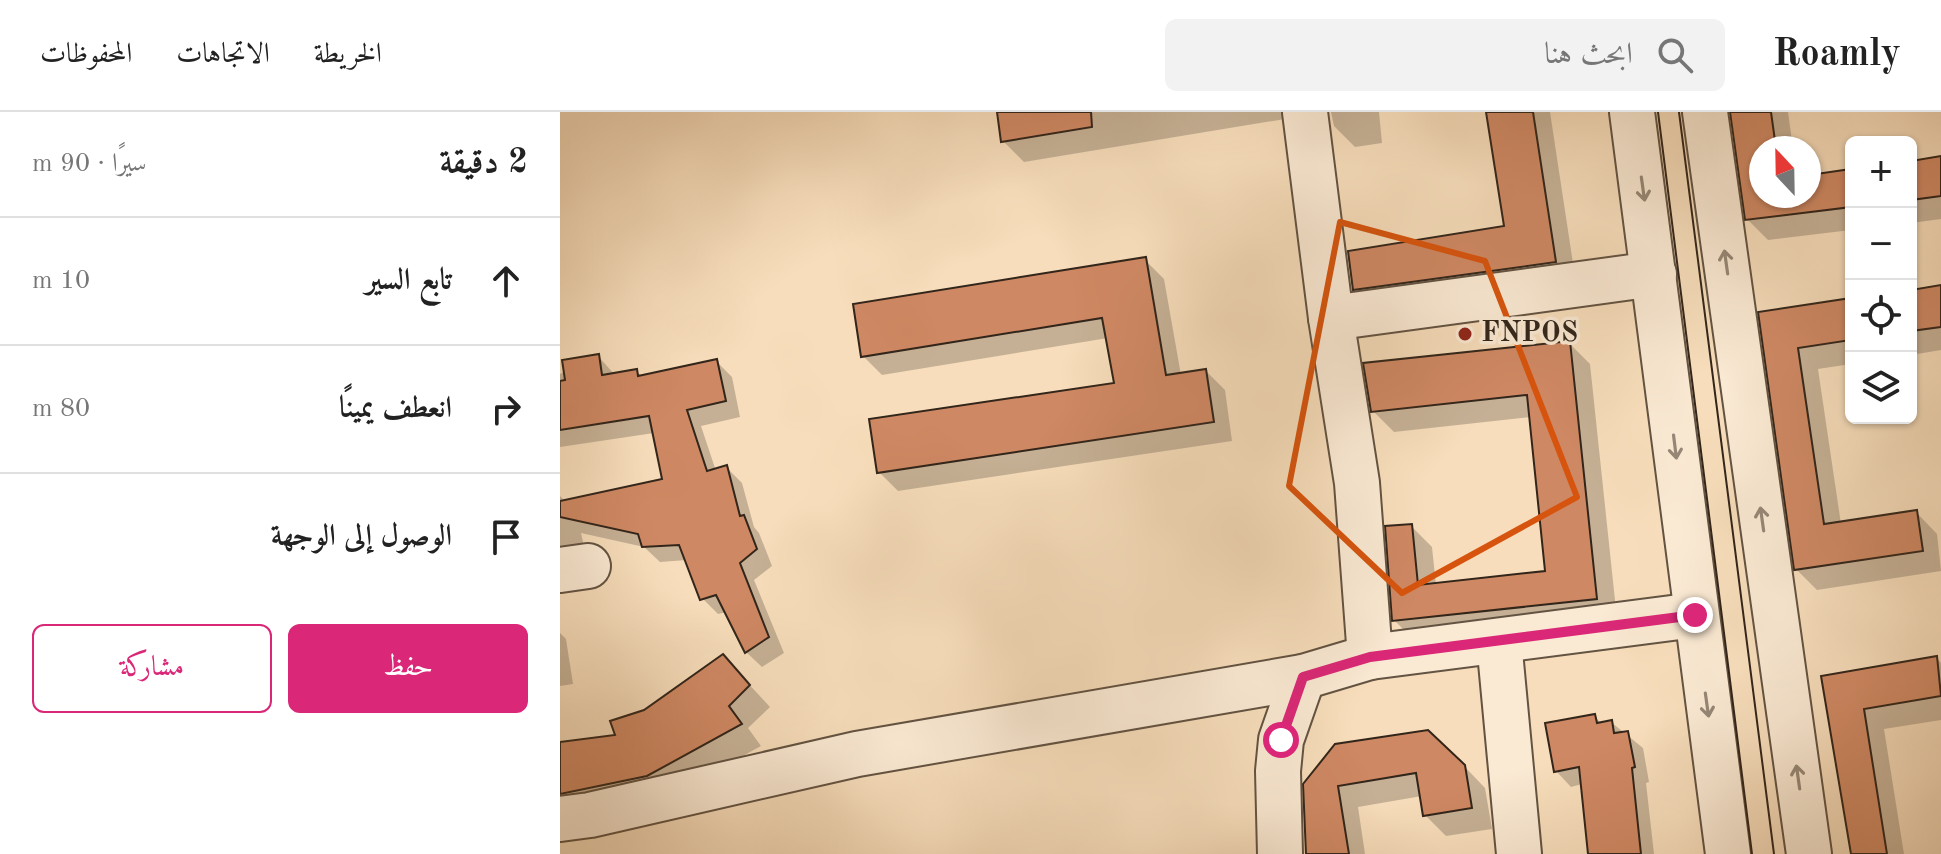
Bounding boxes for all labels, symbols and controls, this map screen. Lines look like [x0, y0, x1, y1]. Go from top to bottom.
search box [1165, 19, 1725, 91]
icon: search [1653, 33, 1697, 77]
text: Roamly [1773, 36, 1901, 74]
text: ابحث هنا [1544, 40, 1633, 70]
text: المحفوظات [40, 41, 132, 69]
text: الاتجاهات [176, 41, 270, 69]
text: الخريطة [314, 41, 382, 69]
north arrow [1749, 136, 1821, 208]
map controls [1845, 136, 1917, 424]
button: + [1845, 136, 1917, 208]
text: 2 دقيقة [439, 146, 528, 180]
text: سيرًا · 90 m [32, 151, 147, 177]
one-way arrow [1636, 176, 1651, 201]
button: − [1845, 208, 1917, 280]
one-way arrow [1718, 250, 1733, 275]
icon: ahead [484, 259, 528, 303]
text: تابع السير [365, 266, 452, 296]
text: 10 m [32, 268, 90, 294]
button: locate [1845, 280, 1917, 352]
place label: FNPOS [1481, 320, 1578, 348]
marker: FNPOS [1456, 325, 1474, 343]
button: layers [1845, 352, 1917, 424]
icon: right [484, 387, 528, 431]
text: انعطف يمينًا [339, 394, 452, 424]
text: 80 m [32, 396, 90, 422]
one-way arrow [1667, 433, 1682, 460]
one-way arrow [1754, 507, 1769, 532]
icon: arrive [484, 515, 528, 559]
text: الوصول إلى الوجهة [271, 522, 452, 552]
route end [1677, 597, 1713, 633]
button: مشاركة [32, 624, 272, 713]
button: حفظ [288, 624, 528, 713]
one-way arrow [1700, 692, 1715, 717]
route start [1263, 722, 1299, 758]
one-way arrow [1790, 765, 1805, 790]

